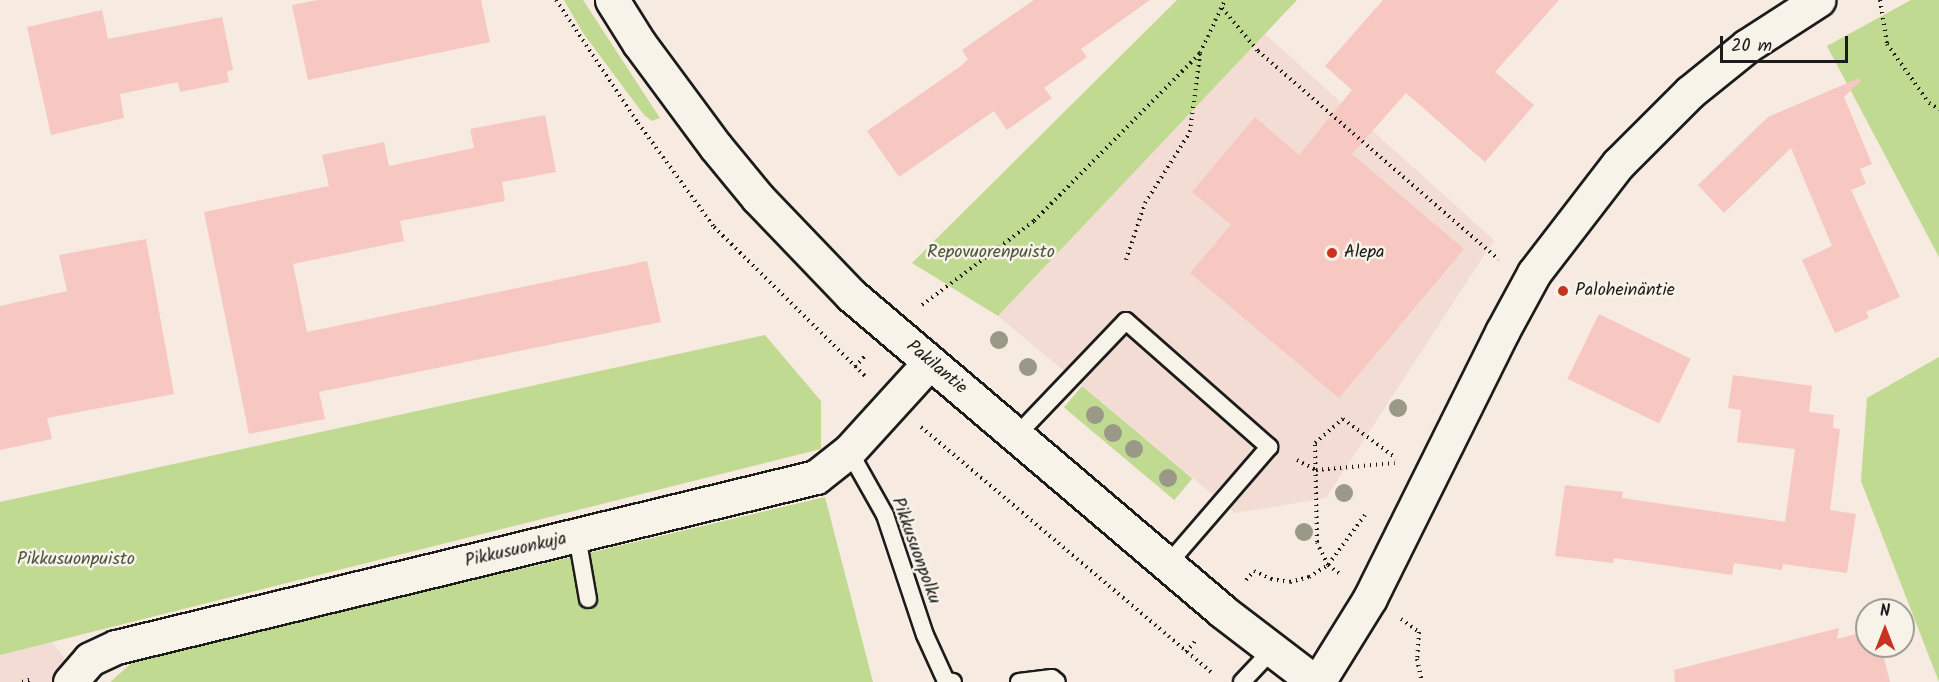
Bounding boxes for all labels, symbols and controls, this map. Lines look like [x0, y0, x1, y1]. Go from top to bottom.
scale bar [1723, 24, 1850, 62]
text: 20 m [1731, 32, 1772, 61]
park label: Repovuorenpuisto [927, 242, 1055, 264]
place label: Alepa [1344, 242, 1384, 264]
marker: Alepa [1325, 246, 1339, 260]
place label: Paloheinäntie [1575, 280, 1675, 302]
marker: Paloheinäntie [1556, 284, 1570, 298]
street label: Pakilantie [901, 336, 971, 400]
street label: Pikkusuonpolku [886, 495, 944, 607]
street label: Pikkusuonkuja [463, 529, 569, 573]
park label: Pikkusuonpuisto [17, 549, 135, 571]
north arrow [1855, 598, 1915, 658]
text: N [1880, 599, 1890, 624]

